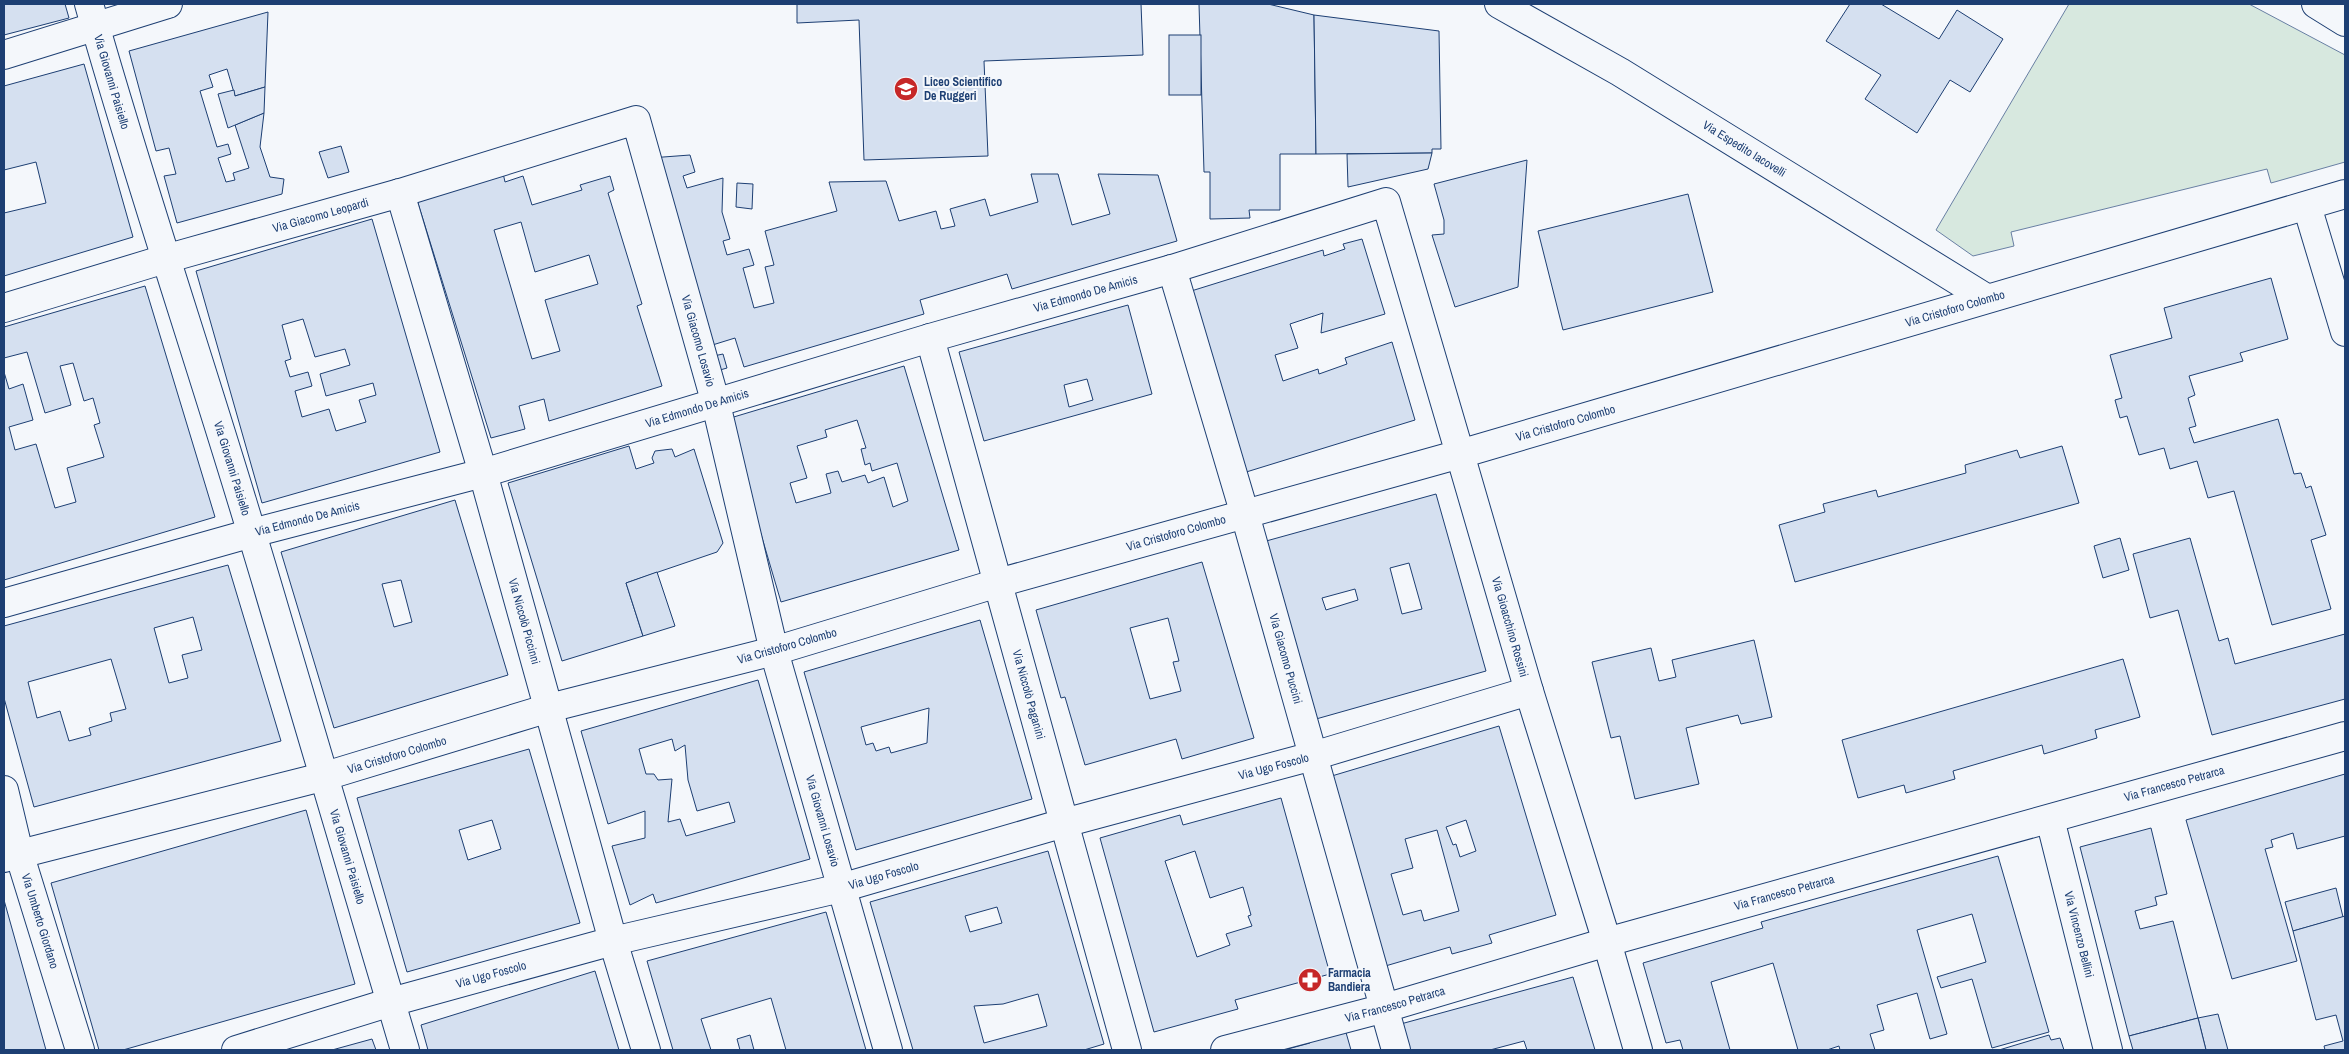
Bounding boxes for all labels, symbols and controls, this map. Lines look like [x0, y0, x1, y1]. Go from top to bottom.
street label: Via Giovanni Paisiello [90, 33, 133, 131]
place label: Liceo Scientifico De Ruggeri [924, 74, 1002, 104]
school or university icon: Liceo Scientifico De Ruggeri [893, 76, 919, 102]
street label: Via Espedito Iacovelli [1700, 117, 1789, 181]
street label: Via Giacomo Leopardi [271, 194, 371, 236]
street label: Via Edmondo De Amicis [1032, 271, 1139, 316]
street label: Via Cristoforo Colombo [1903, 286, 2007, 331]
street label: Via Giacomo Losavio [678, 293, 719, 389]
street label: Via Edmondo De Amicis [643, 385, 751, 432]
street label: Via Cristoforo Colombo [1514, 401, 1617, 445]
street label: Via Giovanni Paisiello [210, 419, 254, 518]
street label: Via Edmondo De Amicis [254, 497, 361, 540]
street label: Via Cristoforo Colombo [1124, 511, 1228, 555]
street label: Via Gioacchino Rossini [1488, 575, 1532, 679]
street label: Via Niccolò Piccinni [505, 576, 544, 666]
street label: Via Giacomo Puccini [1265, 612, 1306, 706]
street label: Via Cristoforo Colombo [735, 624, 839, 668]
street label: Via Niccolò Paganini [1009, 648, 1049, 741]
street label: Via Cristoforo Colombo [346, 732, 448, 778]
street label: Via Ugo Foscolo [1237, 749, 1311, 784]
street label: Via Francesco Petrarca [2122, 762, 2227, 805]
street label: Via Giovanni Losavio [802, 773, 843, 869]
street label: Via Giovanni Paisiello [326, 807, 369, 906]
street label: Via Ugo Foscolo [847, 858, 921, 893]
street label: Via Umberto Giordano [18, 871, 62, 971]
street label: Via Francesco Petrarca [1732, 871, 1837, 914]
street label: Via Vincenzo Bellini [2060, 890, 2098, 979]
street label: Via Ugo Foscolo [454, 957, 528, 992]
place label: Farmacia Bandiera [1328, 965, 1371, 995]
pharmacy icon: Farmacia Bandiera [1297, 967, 1323, 993]
street label: Via Francesco Petrarca [1343, 982, 1447, 1026]

